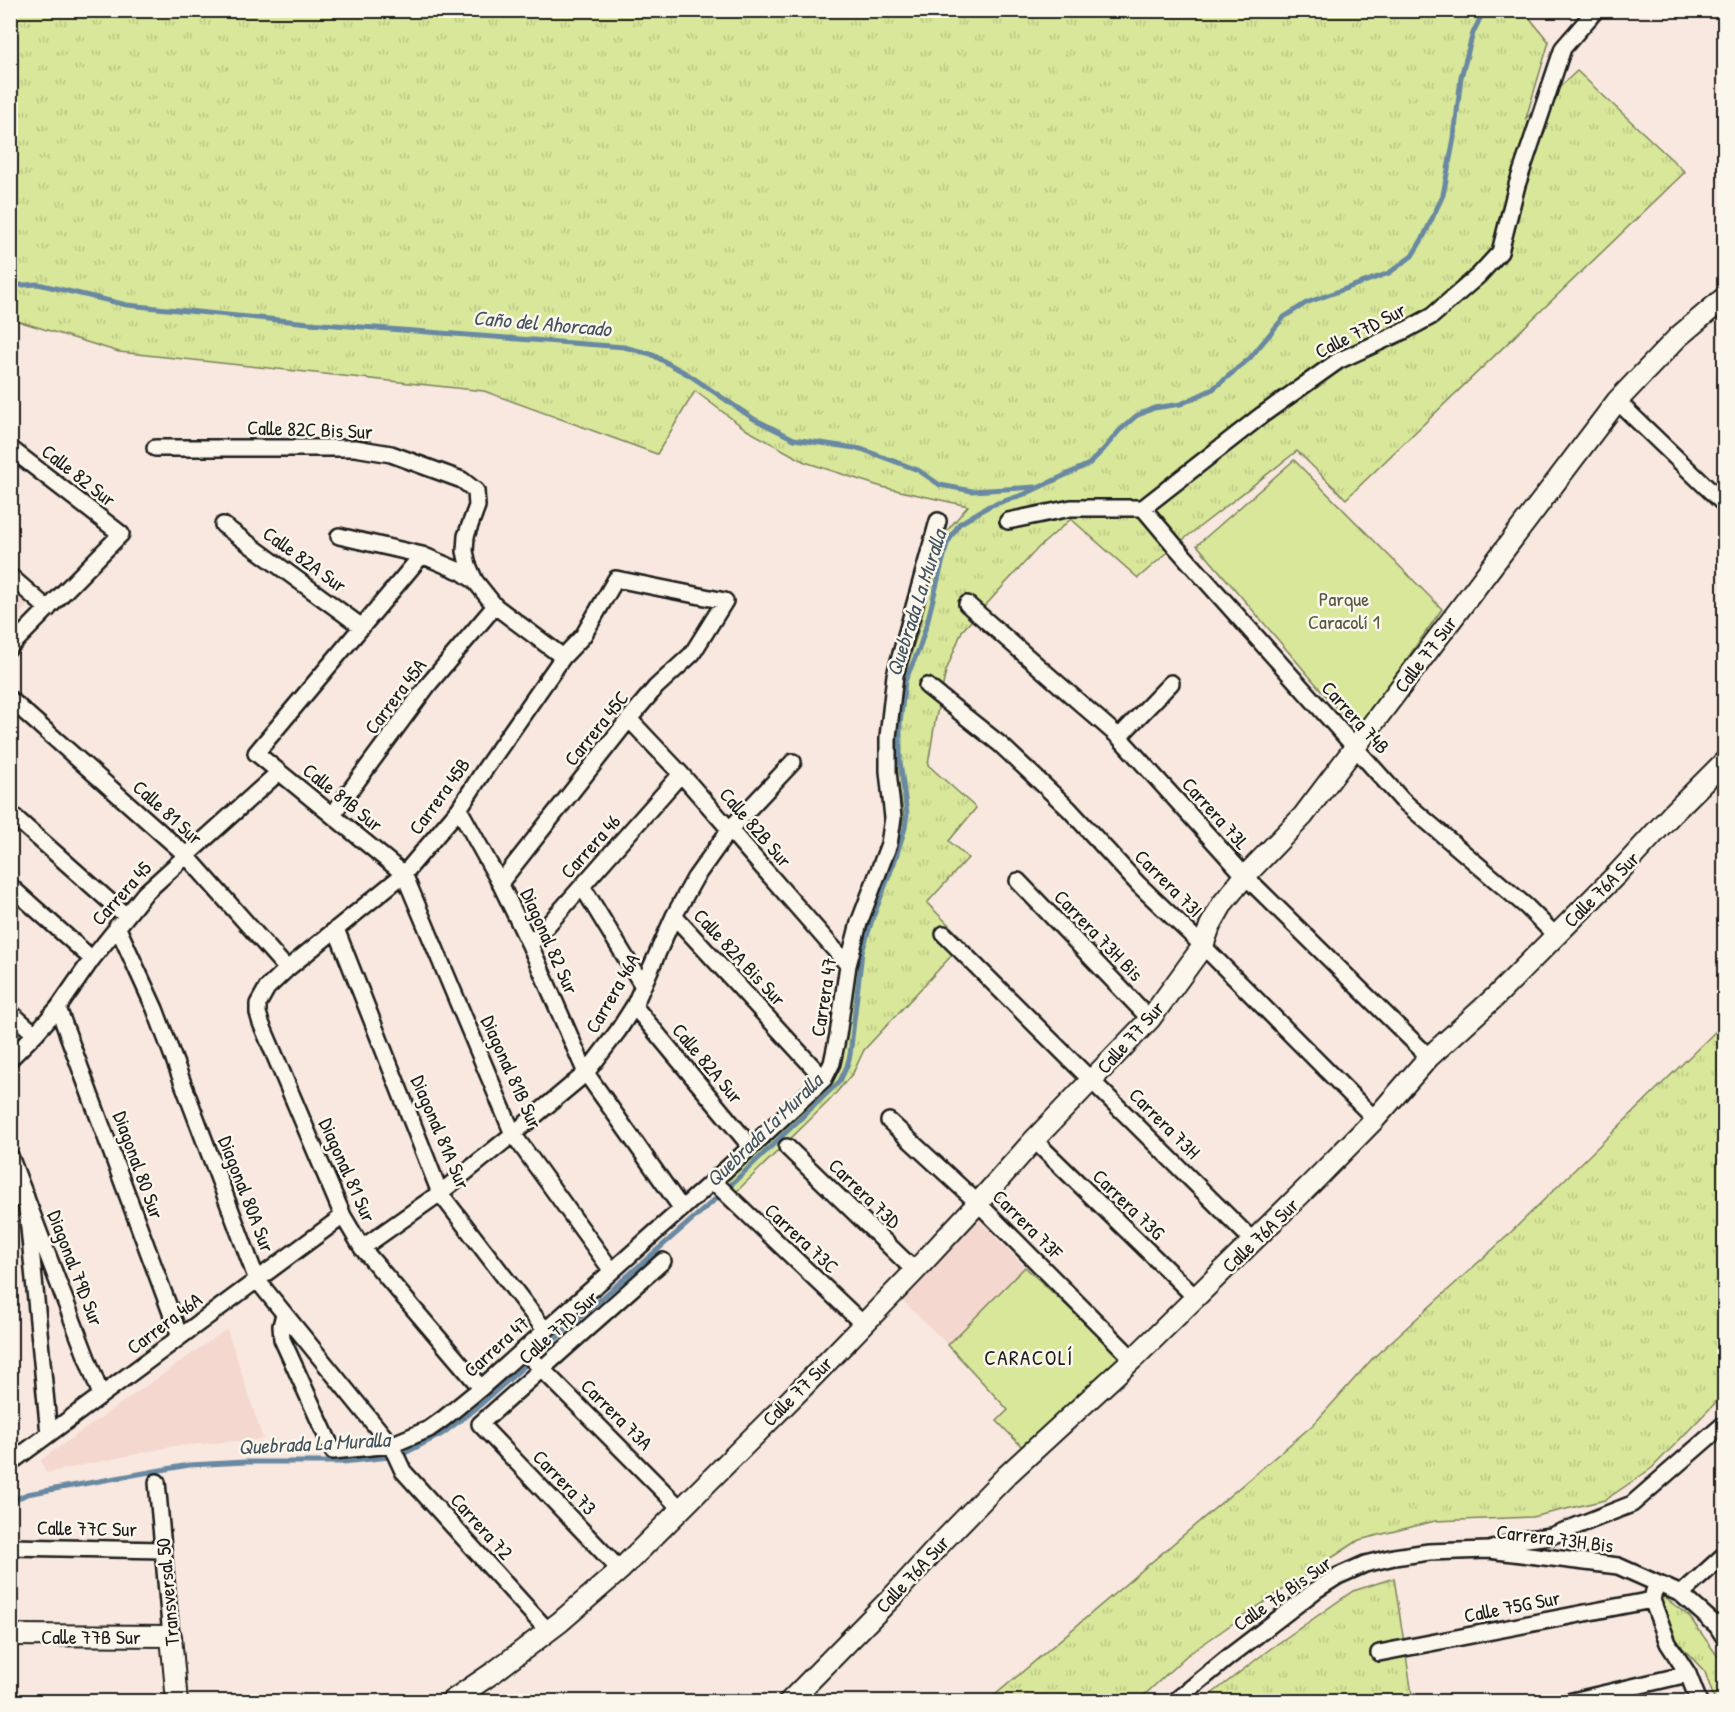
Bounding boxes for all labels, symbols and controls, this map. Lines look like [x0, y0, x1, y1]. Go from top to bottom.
street label: Calle 77D Sur [1310, 295, 1410, 364]
water label: Caño del Ahorcado [472, 303, 614, 344]
street label: Calle 82C Bis Sur [247, 413, 373, 445]
street label: Calle 82 Sur [36, 437, 122, 513]
street label: Calle 82A Sur [258, 519, 353, 599]
water label: Quebrada La Muralla [879, 524, 954, 680]
park label: Parque Caracolí 1 [1308, 585, 1380, 635]
street label: Calle 77 Sur [1387, 610, 1463, 698]
street label: Carrera 45A [358, 653, 432, 739]
street label: Carrera 74B [1316, 675, 1396, 759]
street label: Carrera 45C [557, 685, 635, 771]
street label: Carrera 45B [402, 752, 476, 840]
street label: Calle 81B Sur [297, 756, 389, 838]
street label: Carrera 73L [1176, 771, 1256, 855]
street label: Calle 81 Sur [127, 773, 209, 851]
street label: Calle 82B Sur [714, 781, 798, 873]
street label: Carrera 46 [554, 808, 626, 884]
street label: Carrera 73I [1129, 843, 1209, 923]
street label: Calle 76A Sur [1557, 845, 1645, 933]
street label: Carrera 45 [85, 854, 158, 931]
street label: Carrera 73H Bis [1048, 883, 1150, 987]
street label: Diagonal 82 Sur [515, 884, 585, 998]
street label: Calle 82A Bis Sur [688, 902, 792, 1012]
street label: Carrera 46A [578, 948, 646, 1038]
street label: Carrera 47 [803, 955, 843, 1038]
street label: Calle 77 Sur [1090, 995, 1170, 1079]
street label: Diagonal 81B Sur [475, 1011, 549, 1133]
street label: Calle 82A Sur [666, 1017, 750, 1109]
water label: Quebrada La Muralla [699, 1065, 831, 1193]
street label: Diagonal 81A Sur [405, 1071, 477, 1193]
street label: Carrera 73H [1123, 1081, 1207, 1165]
street label: Diagonal 80 Sur [107, 1107, 171, 1223]
street label: Diagonal 81 Sur [313, 1114, 383, 1226]
street label: Diagonal 80A Sur [212, 1132, 282, 1256]
street label: Carrera 73D [823, 1152, 907, 1235]
street label: Carrera 73G [1087, 1163, 1171, 1246]
street label: Carrera 73F [987, 1183, 1069, 1265]
street label: Calle 76A Sur [1216, 1191, 1305, 1278]
street label: Carrera 73C [759, 1197, 845, 1279]
street label: Diagonal 79D Sur [42, 1206, 111, 1330]
street label: Calle 77D Sur [512, 1284, 604, 1370]
street label: Carrera 46A [121, 1286, 207, 1360]
street label: Carrera 47 [457, 1309, 535, 1383]
district label: CARACOLÍ [984, 1343, 1074, 1372]
street label: Calle 77 Sur [756, 1350, 838, 1432]
street label: Carrera 73A [575, 1372, 659, 1456]
water label: Quebrada La Muralla [237, 1424, 393, 1461]
street label: Carrera 73 [527, 1443, 603, 1521]
street label: Carrera 72 [445, 1487, 520, 1566]
street label: Calle 77C Sur [37, 1514, 138, 1542]
street label: Carrera 73H Bis [1495, 1517, 1615, 1559]
street label: Calle 76A Sur [869, 1529, 955, 1619]
street label: Transversal 50 [149, 1537, 185, 1647]
street label: Calle 76 Bis Sur [1227, 1549, 1337, 1637]
street label: Calle 75G Sur [1462, 1583, 1563, 1629]
street label: Calle 77B Sur [41, 1623, 141, 1650]

